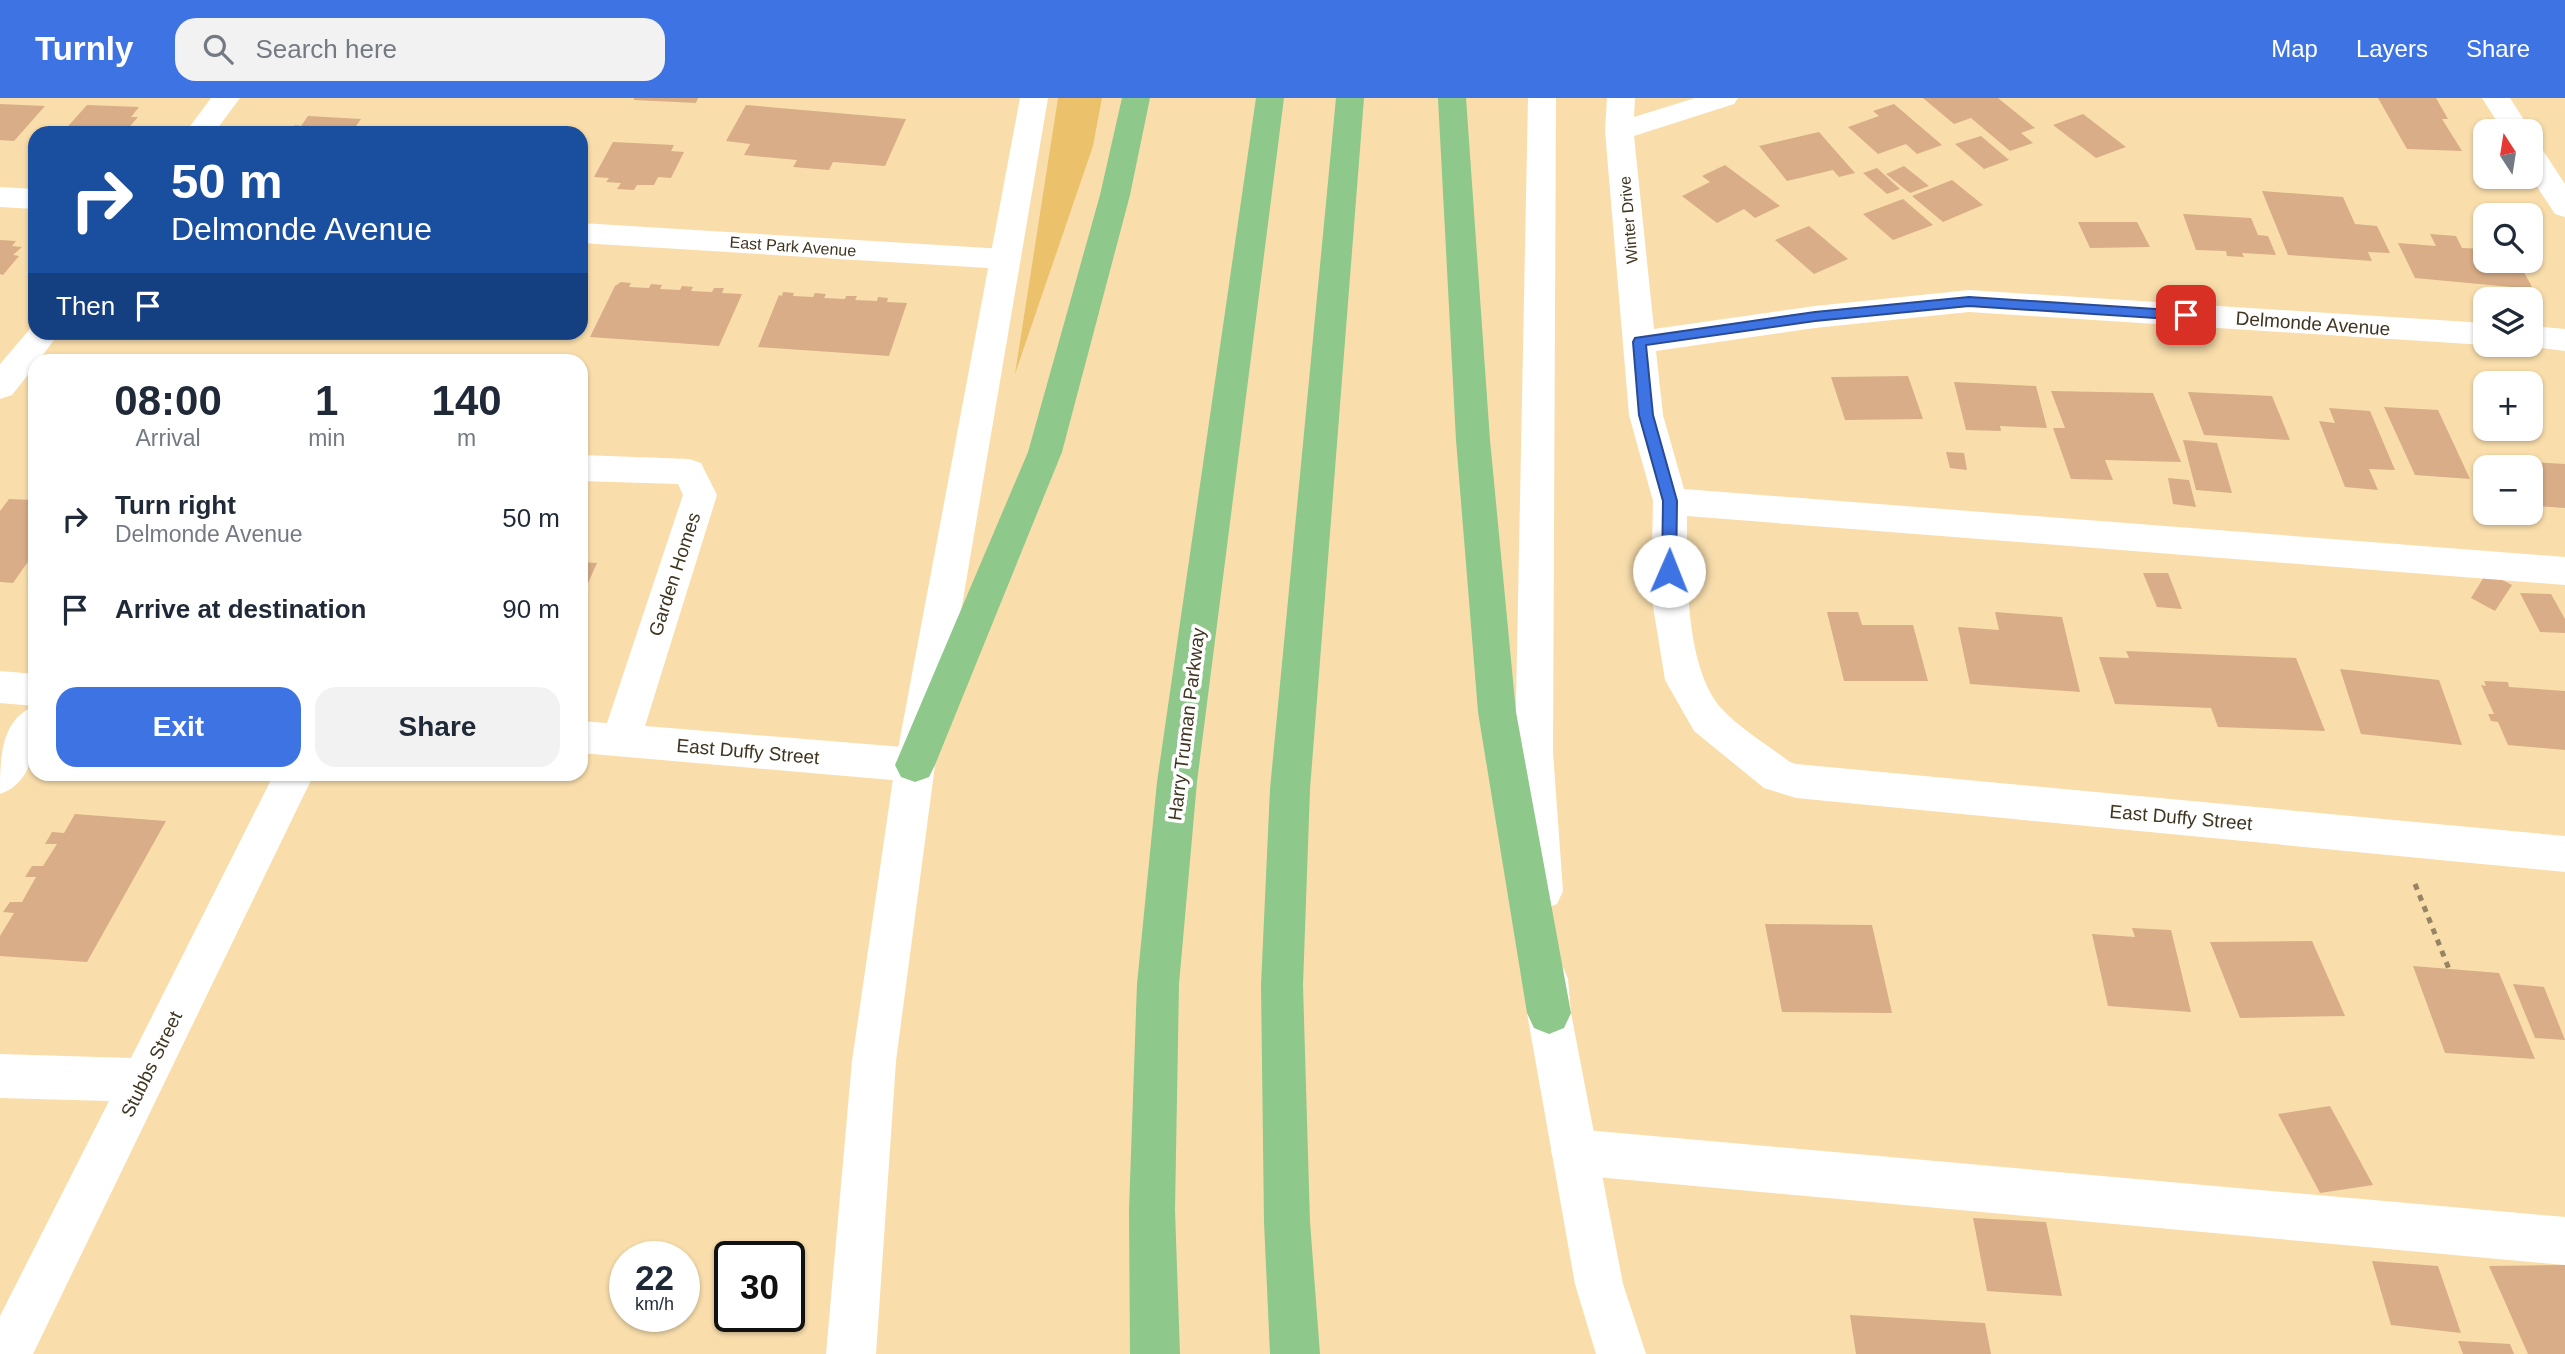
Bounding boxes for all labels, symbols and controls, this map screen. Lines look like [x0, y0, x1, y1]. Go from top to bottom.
search box [175, 18, 665, 81]
text: Turnly [35, 30, 133, 67]
icon: search [199, 30, 237, 68]
text: Search here [255, 34, 397, 64]
text: Map [2271, 35, 2318, 62]
text: Layers [2356, 35, 2428, 62]
text: Share [2466, 35, 2530, 62]
north arrow [2473, 119, 2543, 189]
map controls [2473, 119, 2543, 525]
icon: right [56, 154, 147, 245]
text: 50 m [171, 154, 283, 208]
street label: Winter Drive [1616, 175, 1641, 265]
button: search [2473, 203, 2543, 273]
text: Delmonde Avenue [171, 211, 432, 247]
street label: East Park Avenue [729, 234, 857, 259]
pin [2156, 285, 2216, 345]
icon: arrive [129, 287, 167, 325]
button: layers [2473, 287, 2543, 357]
text: Then [56, 291, 115, 321]
icon: arrive [2167, 296, 2205, 334]
street label: Delmonde Avenue [2235, 308, 2391, 339]
button: + [2473, 371, 2543, 441]
text: 08:00 [114, 377, 222, 424]
text: 1 [315, 377, 338, 424]
text: 140 [432, 377, 502, 424]
text: Arrival [135, 425, 201, 451]
text: min [308, 425, 345, 451]
text: m [457, 425, 476, 451]
button: − [2473, 455, 2543, 525]
text: Turn right [115, 490, 236, 520]
icon: right [56, 500, 94, 538]
text: 50 m [502, 503, 560, 533]
street label: Garden Homes [645, 510, 704, 639]
text: Delmonde Avenue [115, 521, 303, 547]
position arrow [1632, 534, 1706, 608]
icon: arrive [56, 591, 94, 629]
text: Arrive at destination [115, 594, 366, 624]
text: 90 m [502, 594, 560, 624]
street label: Harry Truman Parkway [1164, 626, 1209, 822]
button: Exit [56, 687, 301, 767]
button: Share [315, 687, 560, 767]
street label: East Duffy Street [676, 735, 821, 768]
street label: East Duffy Street [2109, 801, 2254, 834]
street label: Stubbs Street [117, 1007, 186, 1121]
speed limit sign: 30 [714, 1241, 805, 1332]
text: 22 [635, 1258, 674, 1297]
text: km/h [635, 1294, 674, 1314]

